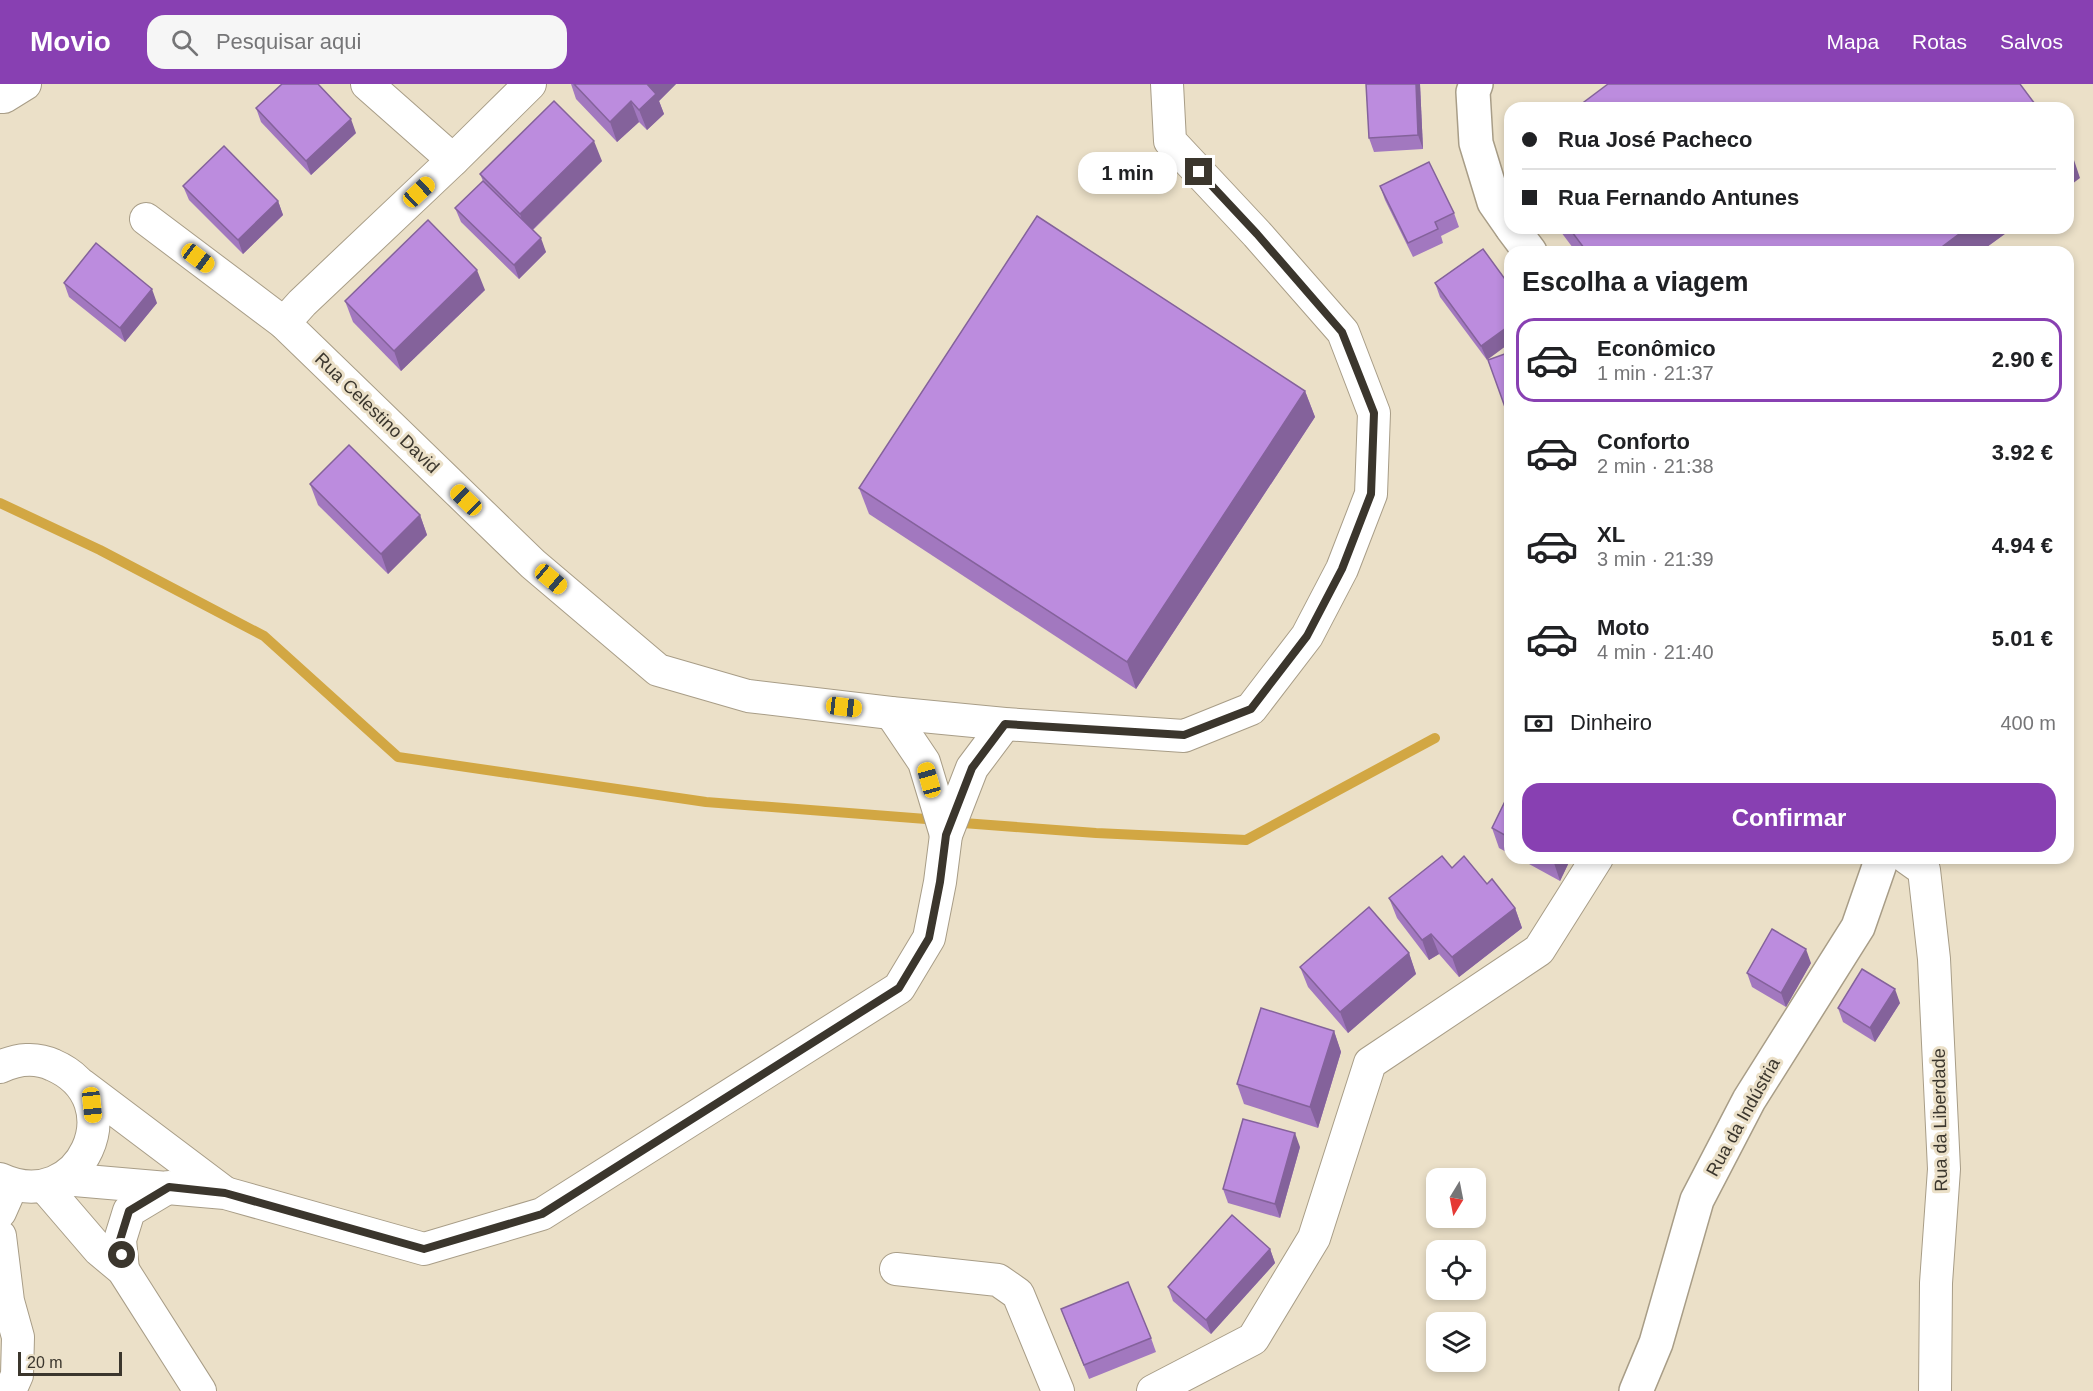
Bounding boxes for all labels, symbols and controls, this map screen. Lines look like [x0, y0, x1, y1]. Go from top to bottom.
search box [147, 15, 567, 69]
text: Movio [30, 26, 111, 57]
icon: search [168, 26, 201, 59]
text: Pesquisar aqui [216, 29, 361, 54]
text: Mapa [1827, 30, 1879, 53]
text: Rotas [1912, 30, 1967, 53]
text: Salvos [2000, 30, 2063, 53]
text: Rua José Pacheco [1558, 127, 1752, 152]
callout: 1 min [1079, 151, 1178, 193]
route end [1185, 158, 1212, 185]
text: 1 min [1101, 162, 1154, 184]
car [400, 173, 438, 211]
text: Rua Fernando Antunes [1558, 185, 1799, 210]
car [178, 240, 218, 276]
text: Escolha a viagem [1522, 267, 1749, 297]
icon: car [1525, 333, 1579, 387]
text: Econômico [1597, 336, 1716, 361]
text: 2.90 € [1992, 347, 2053, 372]
street label: Rua Celestino David [311, 349, 443, 477]
text: 1 min · 21:37 [1597, 362, 1714, 384]
icon: car [1525, 426, 1579, 480]
text: Conforto [1597, 429, 1690, 454]
text: 3.92 € [1992, 440, 2053, 465]
text: 2 min · 21:38 [1597, 455, 1714, 477]
car [447, 481, 485, 519]
icon: car [1525, 519, 1579, 573]
text: XL [1597, 522, 1625, 547]
text: 4.94 € [1992, 533, 2053, 558]
text: 3 min · 21:39 [1597, 548, 1714, 570]
car [531, 561, 571, 597]
icon: car [1525, 612, 1579, 666]
text: Moto [1597, 615, 1650, 640]
text: 5.01 € [1992, 626, 2053, 651]
text: 4 min · 21:40 [1597, 641, 1714, 663]
car [825, 696, 863, 718]
icon: cash [1522, 707, 1555, 740]
text: Dinheiro [1570, 710, 1652, 735]
text: 400 m [2000, 712, 2056, 734]
car [915, 760, 943, 800]
button: Confirmar [1522, 783, 2056, 852]
street label: Rua da Liberdade [1929, 1048, 1951, 1192]
street label: Rua da Indústria [1702, 1054, 1784, 1180]
car [81, 1086, 103, 1124]
north arrow [1426, 1168, 1486, 1228]
map controls [1426, 1168, 1486, 1372]
button: locate [1426, 1240, 1486, 1300]
route start [108, 1241, 135, 1268]
button: layers [1426, 1312, 1486, 1372]
scale bar [18, 1349, 122, 1376]
text: 20 m [27, 1354, 63, 1371]

